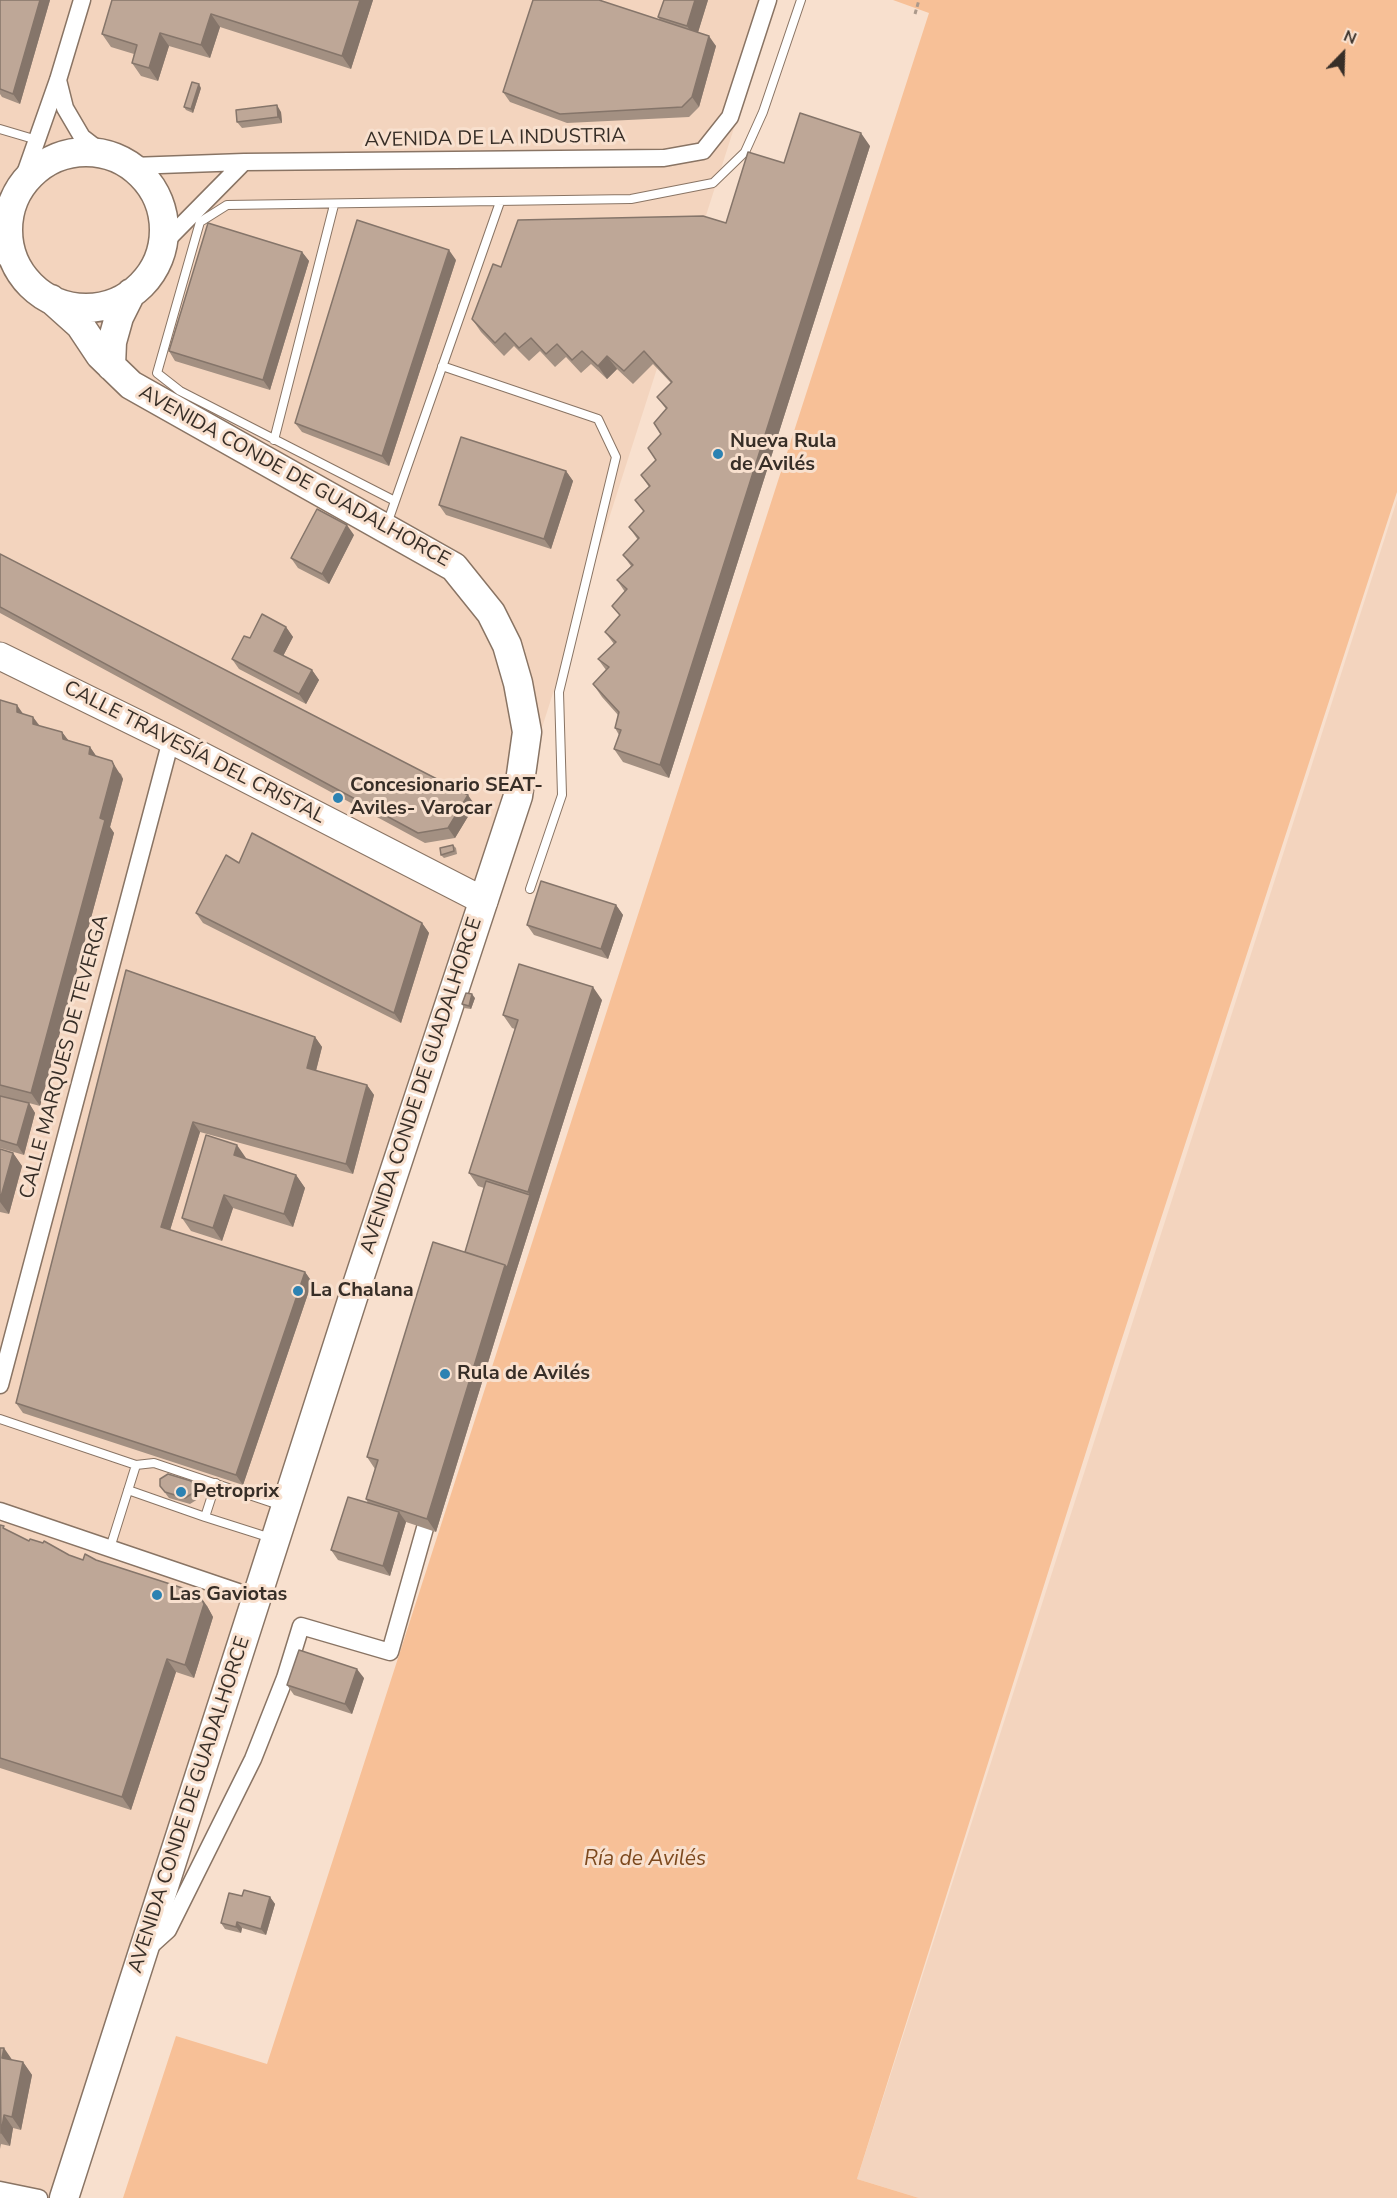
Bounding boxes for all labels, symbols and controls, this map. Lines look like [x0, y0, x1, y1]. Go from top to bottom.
north arrow [1313, 24, 1373, 84]
text: N [1340, 25, 1360, 50]
street label: AVENIDA DE LA INDUSTRIA [364, 125, 626, 153]
street label: AVENIDA CONDE DE GUADALHORCE [134, 381, 454, 573]
place label: Nueva Rula de Avilés [730, 430, 837, 477]
marker: Nueva Rula de Avilés [711, 447, 725, 461]
street label: CALLE TRAVESÍA DEL CRISTAL [60, 677, 328, 829]
place label: Concesionario SEAT- Aviles- Varocar [350, 774, 543, 821]
marker: Concesionario SEAT- Aviles- Varocar [331, 791, 345, 805]
street label: CALLE MARQUES DE TEVERGA [15, 912, 115, 1202]
street label: AVENIDA CONDE DE GUADALHORCE [356, 915, 488, 1257]
place label: La Chalana [310, 1279, 414, 1303]
marker: La Chalana [291, 1284, 305, 1298]
place label: Rula de Avilés [457, 1362, 590, 1386]
marker: Rula de Avilés [438, 1367, 452, 1381]
place label: Petroprix [193, 1480, 279, 1504]
marker: Petroprix [174, 1485, 188, 1499]
place label: Las Gaviotas [169, 1583, 287, 1607]
marker: Las Gaviotas [150, 1588, 164, 1602]
street label: AVENIDA CONDE DE GUADALHORCE [124, 1634, 256, 1976]
water label: Ría de Avilés [584, 1847, 706, 1873]

